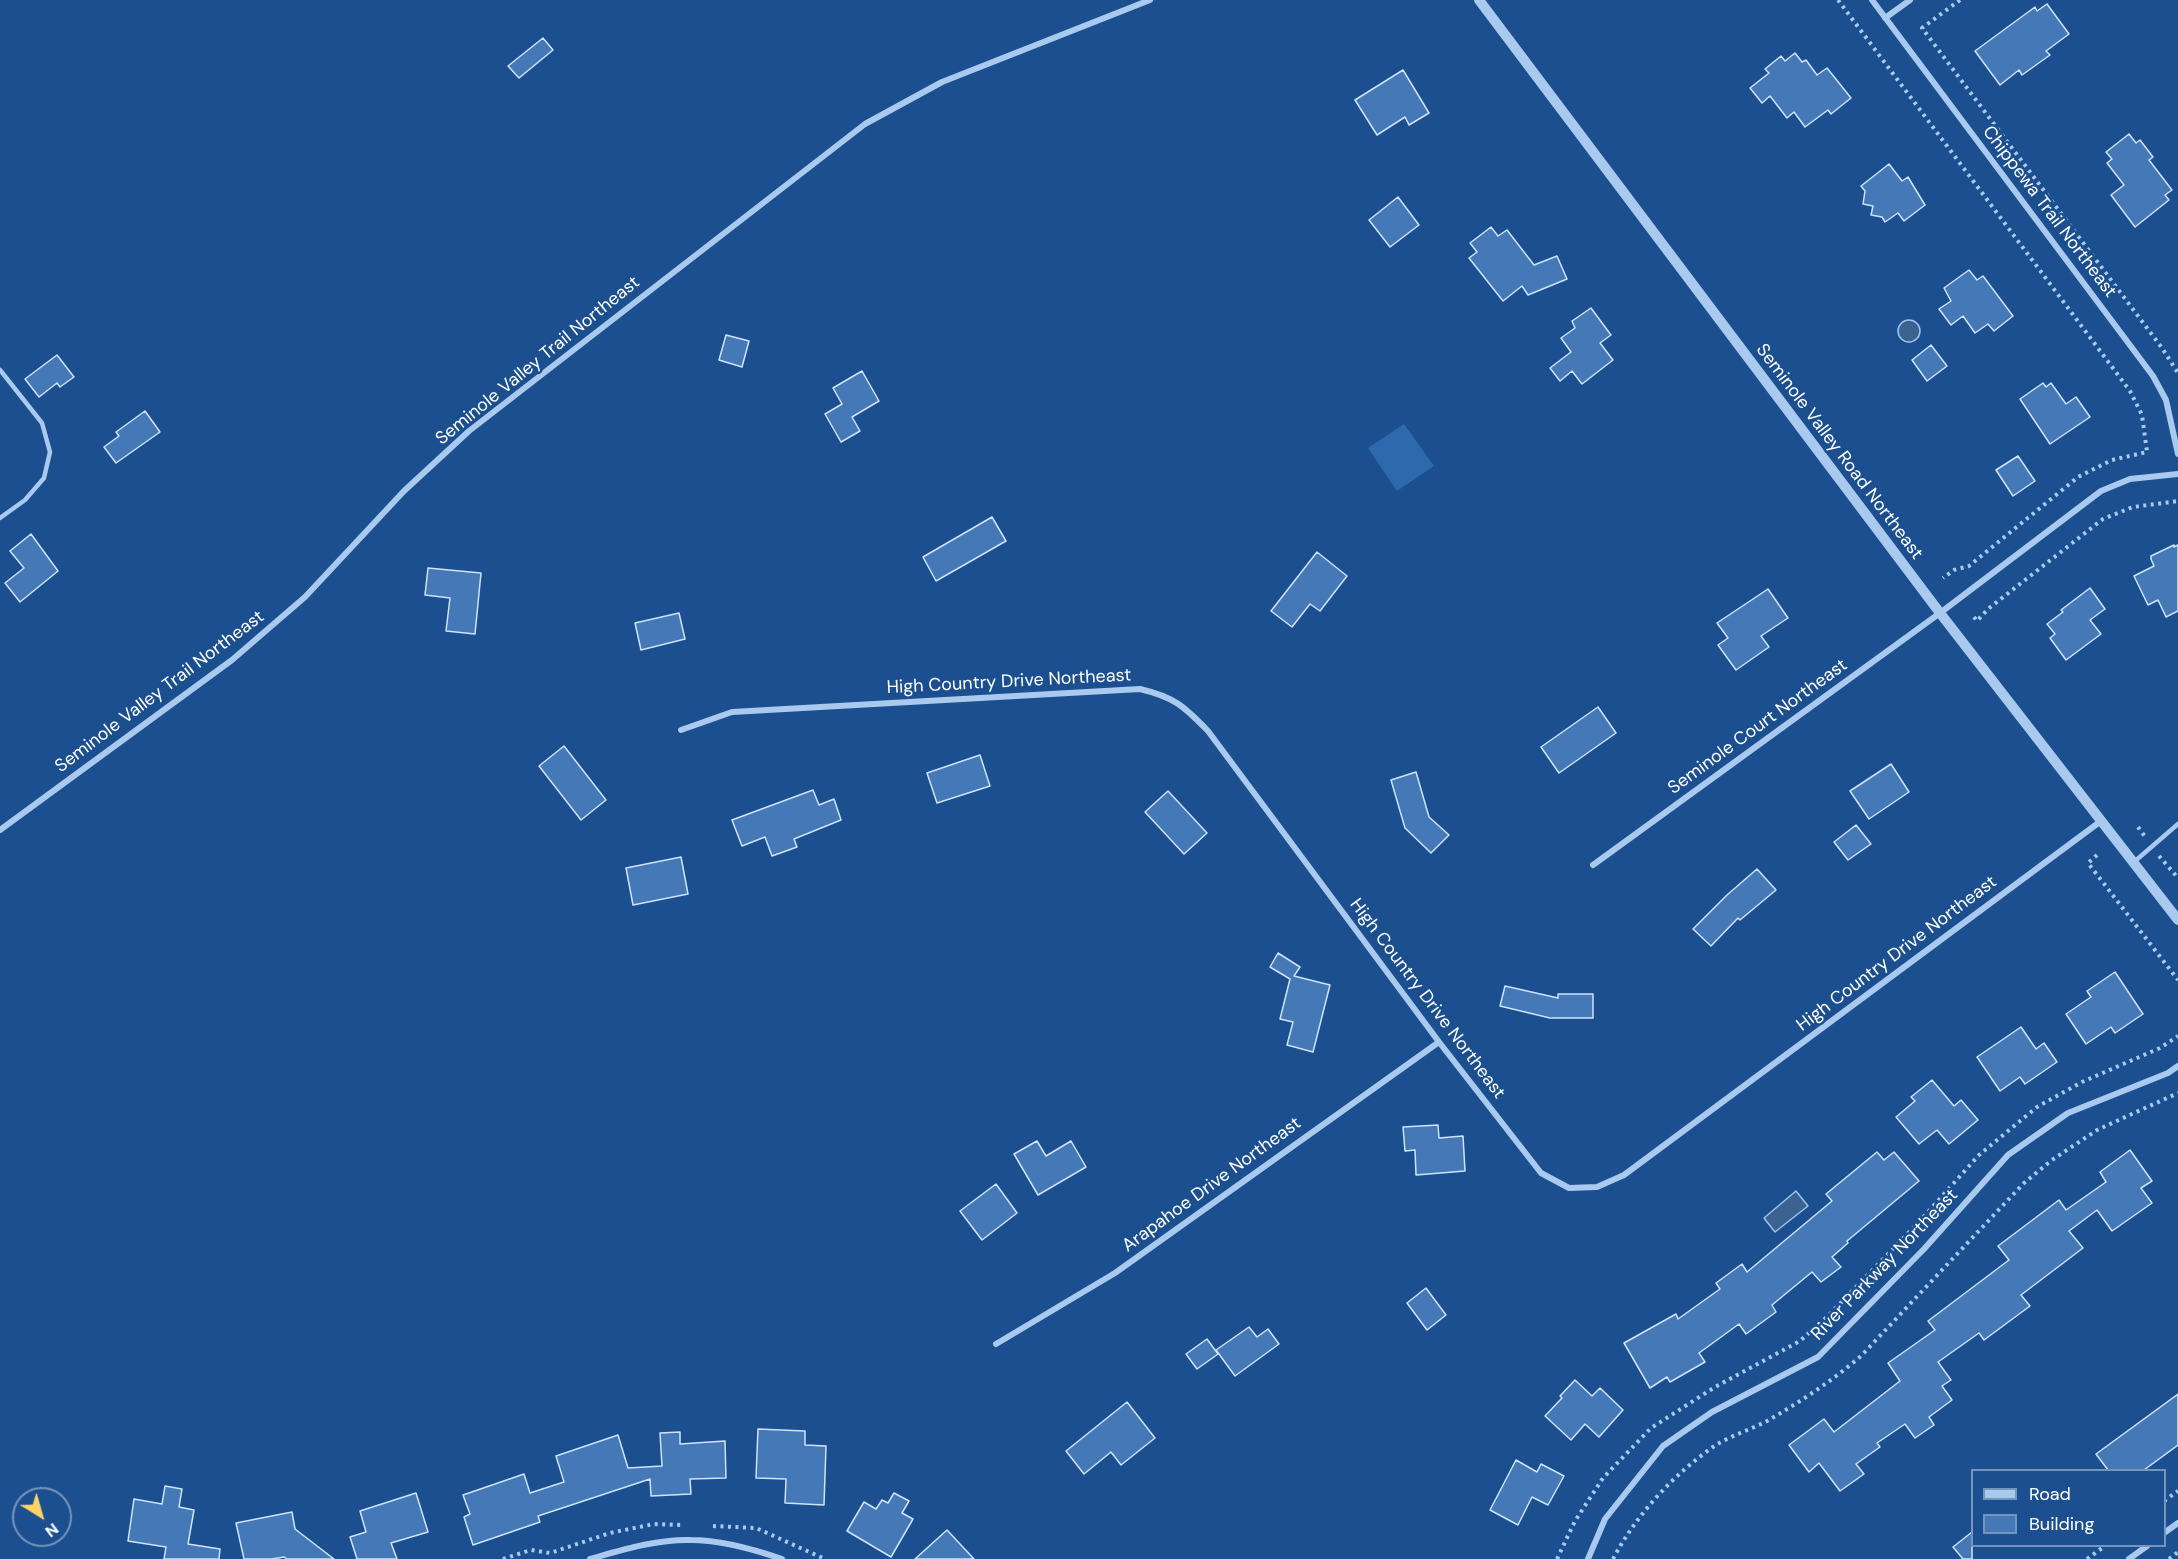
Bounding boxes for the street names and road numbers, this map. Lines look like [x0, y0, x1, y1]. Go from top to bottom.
street label: Chippewa Trail Northeast [1977, 122, 2121, 302]
street label: Seminole Valley Trail Northeast [432, 272, 644, 450]
street label: Seminole Valley Road Northeast [1751, 340, 1927, 564]
street label: Seminole Valley Trail Northeast [51, 606, 269, 778]
street label: Seminole Court Northeast [1664, 655, 1852, 799]
street label: High Country Drive Northeast [886, 665, 1132, 699]
street label: High Country Drive Northeast [1793, 872, 2001, 1036]
street label: High Country Drive Northeast [1345, 895, 1509, 1103]
street label: Arapahoe Drive Northeast [1118, 1113, 1306, 1257]
street label: River Parkway Northeast [1807, 1185, 1963, 1345]

